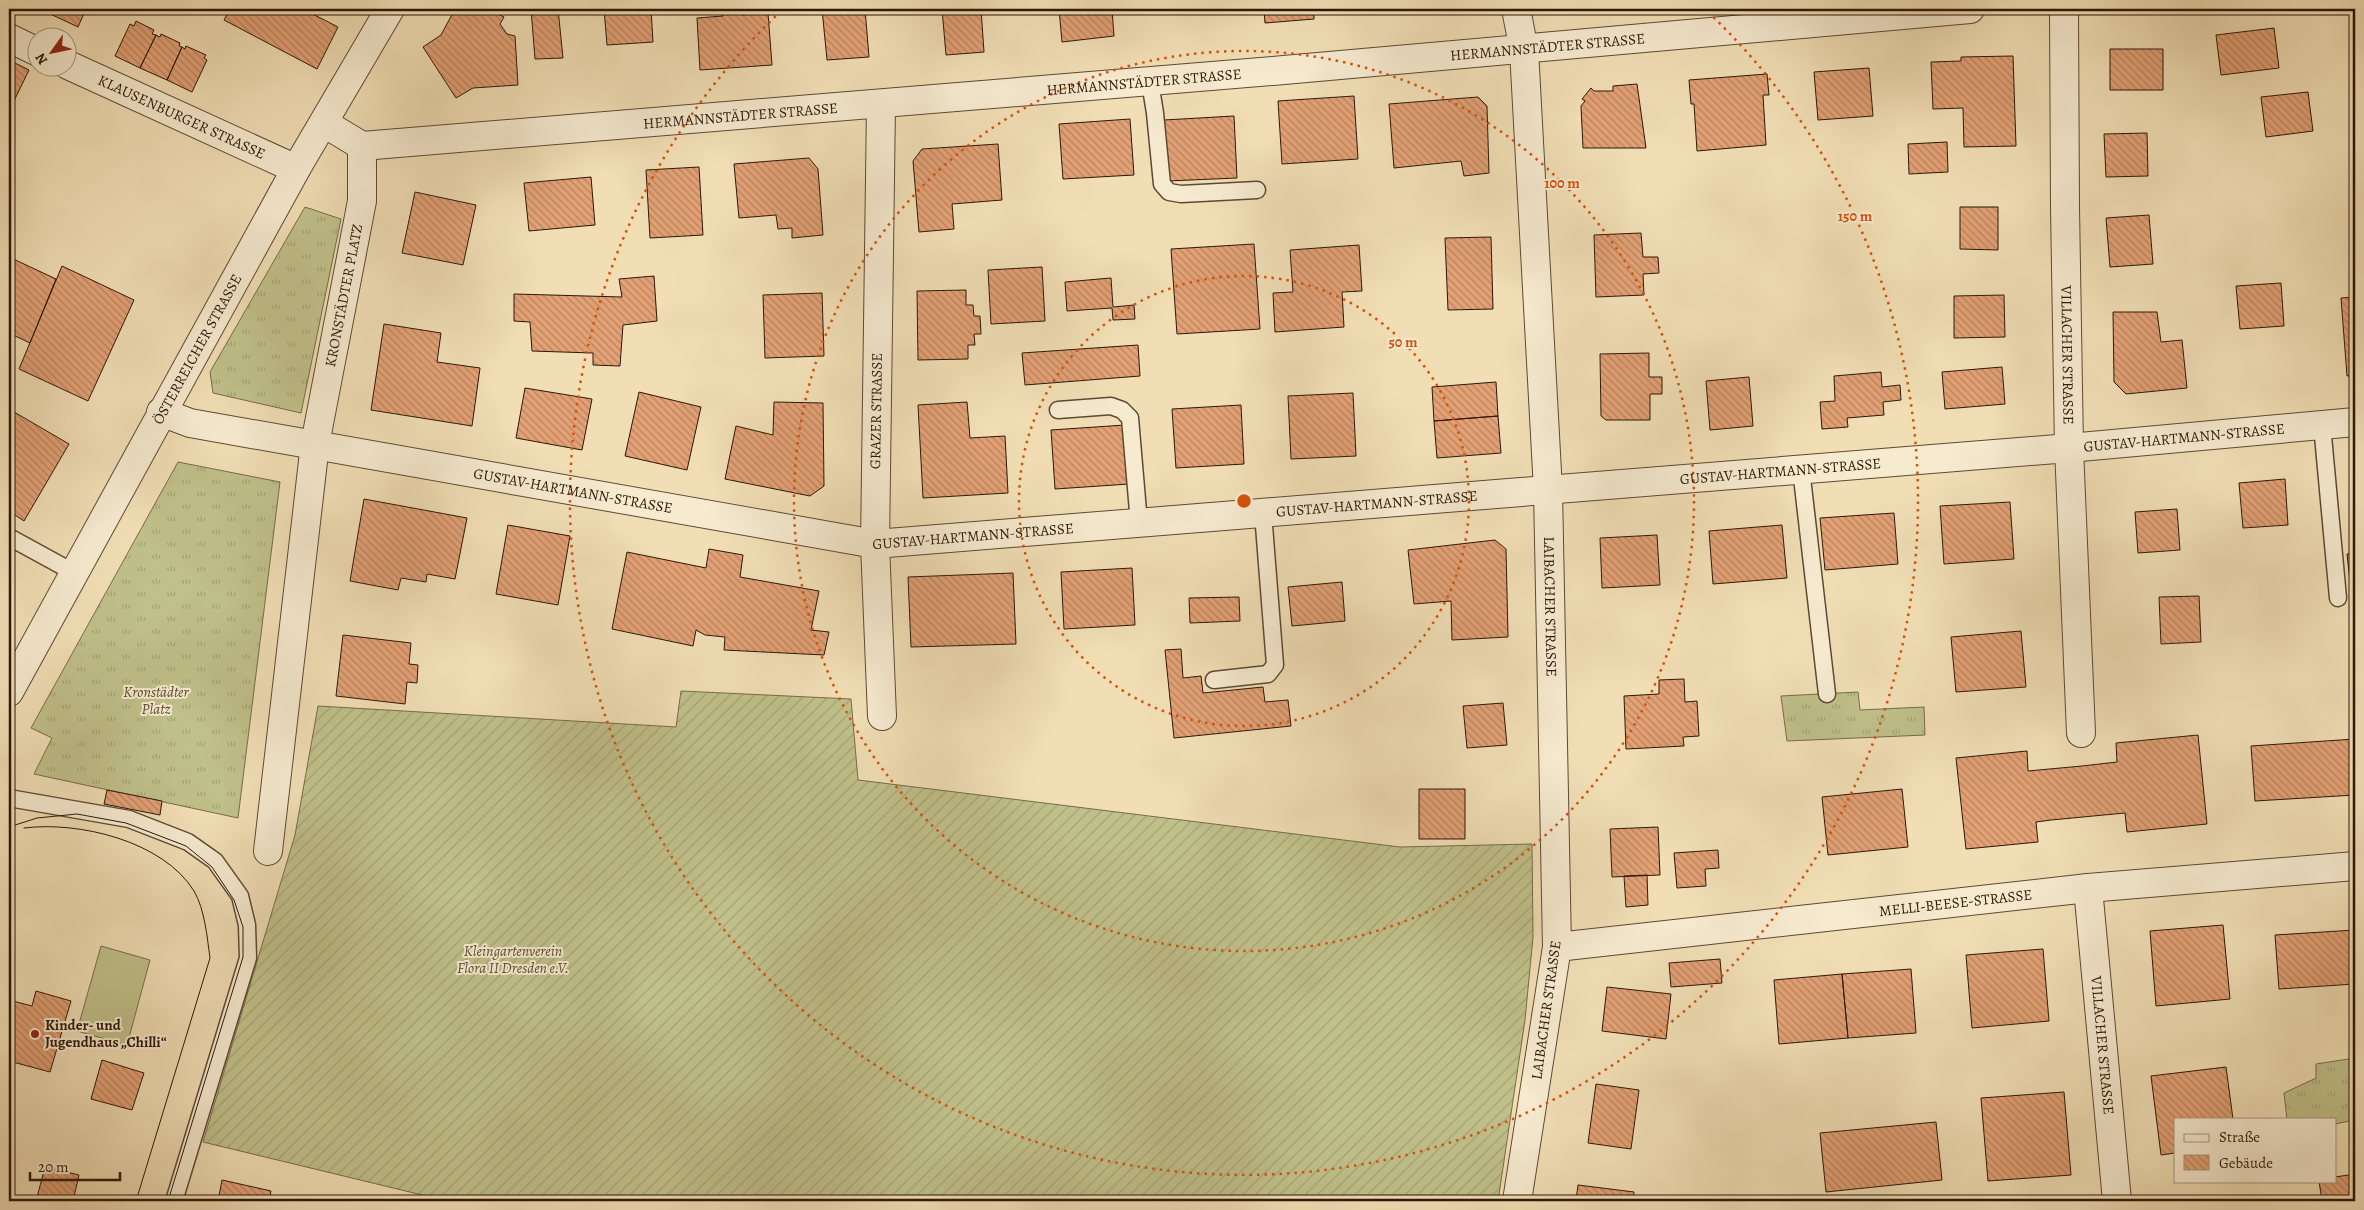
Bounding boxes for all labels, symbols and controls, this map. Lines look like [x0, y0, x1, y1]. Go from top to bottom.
north arrow [28, 28, 78, 78]
street label: HERMANNSTÄDTER STRASSE [1449, 28, 1646, 66]
text: N [31, 49, 52, 68]
street label: HERMANNSTÄDTER STRASSE [1046, 64, 1242, 100]
street label: KLAUSENBURGER STRASSE [95, 70, 269, 164]
street label: HERMANNSTÄDTER STRASSE [642, 98, 839, 134]
text: 100 m [1544, 173, 1580, 193]
text: 150 m [1838, 206, 1873, 226]
street label: KRONSTÄDTER PLATZ [320, 222, 367, 369]
street label: ÖSTERREICHER STRASSE [148, 270, 246, 428]
street label: VILLACHER STRASSE [2056, 284, 2079, 425]
text: 50 m [1388, 332, 1418, 352]
street label: GRAZER STRASSE [865, 353, 887, 469]
street label: GUSTAV-HARTMANN-STRASSE [2083, 418, 2285, 457]
street label: GUSTAV-HARTMANN-STRASSE [1679, 453, 1882, 489]
street label: GUSTAV-HARTMANN-STRASSE [472, 463, 674, 518]
street label: GUSTAV-HARTMANN-STRASSE [1275, 486, 1478, 522]
centre of rings [1235, 492, 1253, 510]
street label: GUSTAV-HARTMANN-STRASSE [872, 518, 1074, 554]
street label: LAIBACHER STRASSE [1539, 536, 1562, 677]
park label: Kronstädter Platz [123, 682, 189, 719]
street label: MELLI-BEESE-STRASSE [1878, 884, 2033, 921]
street label: LAIBACHER STRASSE [1526, 939, 1566, 1081]
park label: Kleingartenverein Flora II Dresden e.V. [457, 941, 569, 978]
street label: VILLACHER STRASSE [2086, 974, 2119, 1116]
place label: Kinder- und Jugendhaus „Chilli“ [45, 1015, 167, 1052]
marker: Kinder- und Jugendhaus „Chilli“ [29, 1028, 41, 1040]
legend [2174, 1118, 2336, 1182]
text: Straße [2219, 1127, 2260, 1147]
scale bar [30, 1150, 120, 1182]
text: Gebäude [2219, 1153, 2273, 1173]
text: 20 m [38, 1157, 69, 1177]

